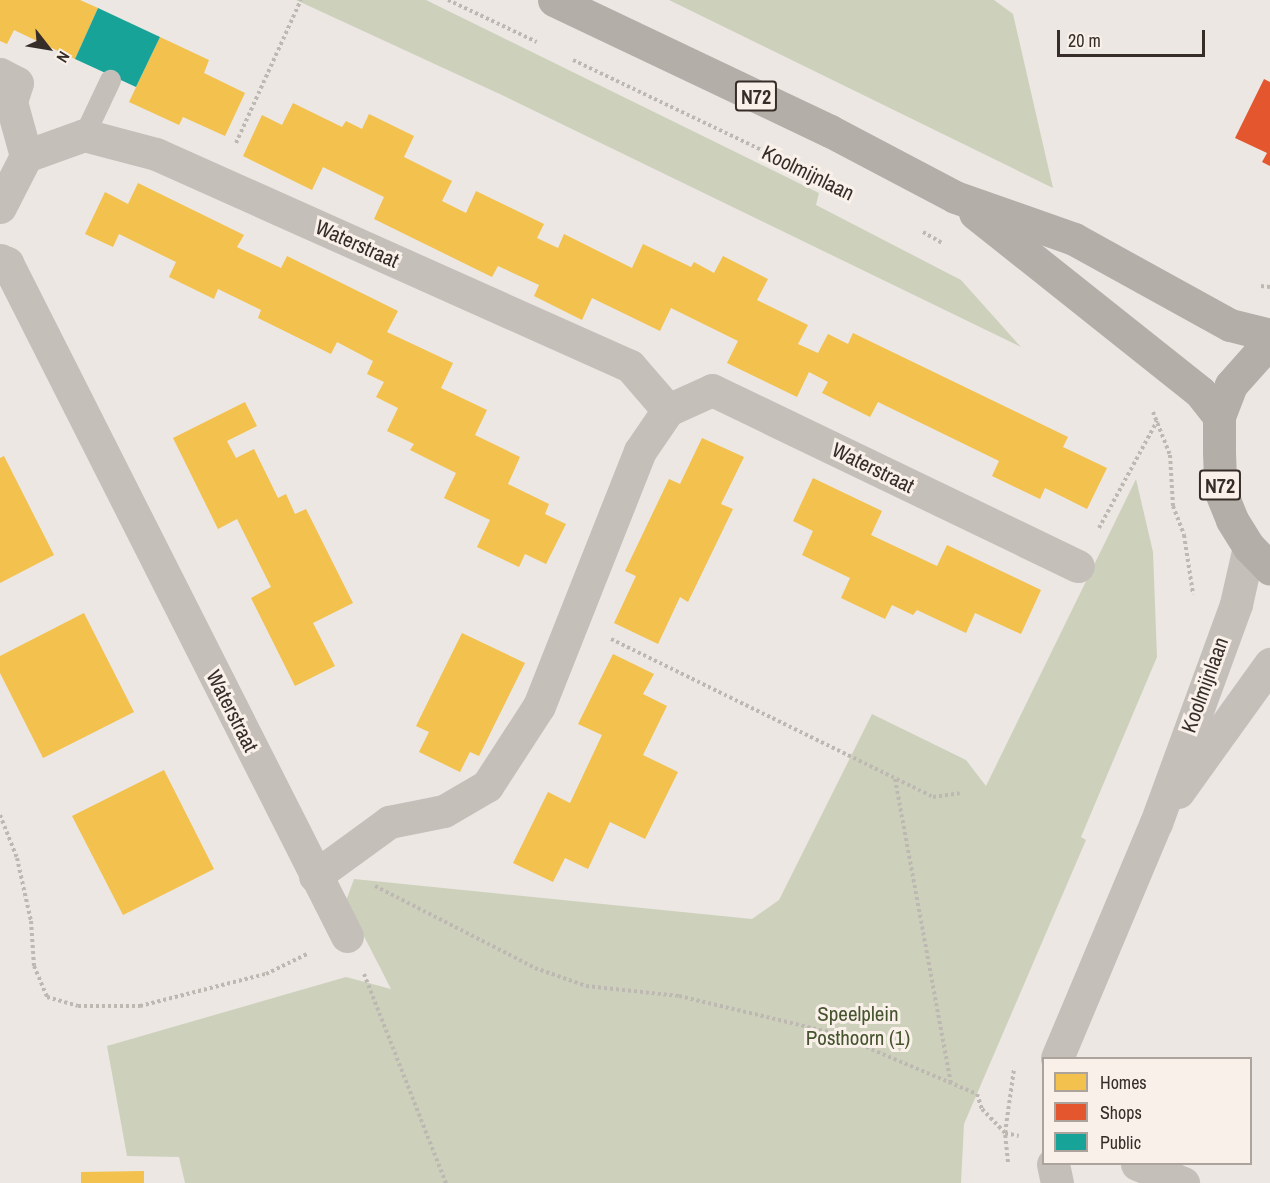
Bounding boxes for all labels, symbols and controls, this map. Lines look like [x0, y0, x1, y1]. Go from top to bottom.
north arrow [18, 18, 78, 78]
scale bar [1060, 18, 1208, 56]
text: 20 m [1068, 28, 1101, 53]
text: N [52, 48, 75, 67]
road number: N72 [734, 79, 778, 113]
street label: Koolmijnlaan [758, 140, 858, 206]
street label: Waterstraat [312, 215, 402, 273]
street label: Waterstraat [828, 437, 918, 499]
road number: N72 [1198, 468, 1242, 502]
street label: Koolmijnlaan [1176, 634, 1234, 736]
street label: Waterstraat [201, 666, 263, 756]
park label: Speelplein Posthoorn (1) [806, 1001, 910, 1051]
legend [1042, 1057, 1252, 1165]
text: Homes [1100, 1070, 1147, 1095]
text: Shops [1100, 1100, 1142, 1125]
text: Public [1100, 1130, 1141, 1155]

